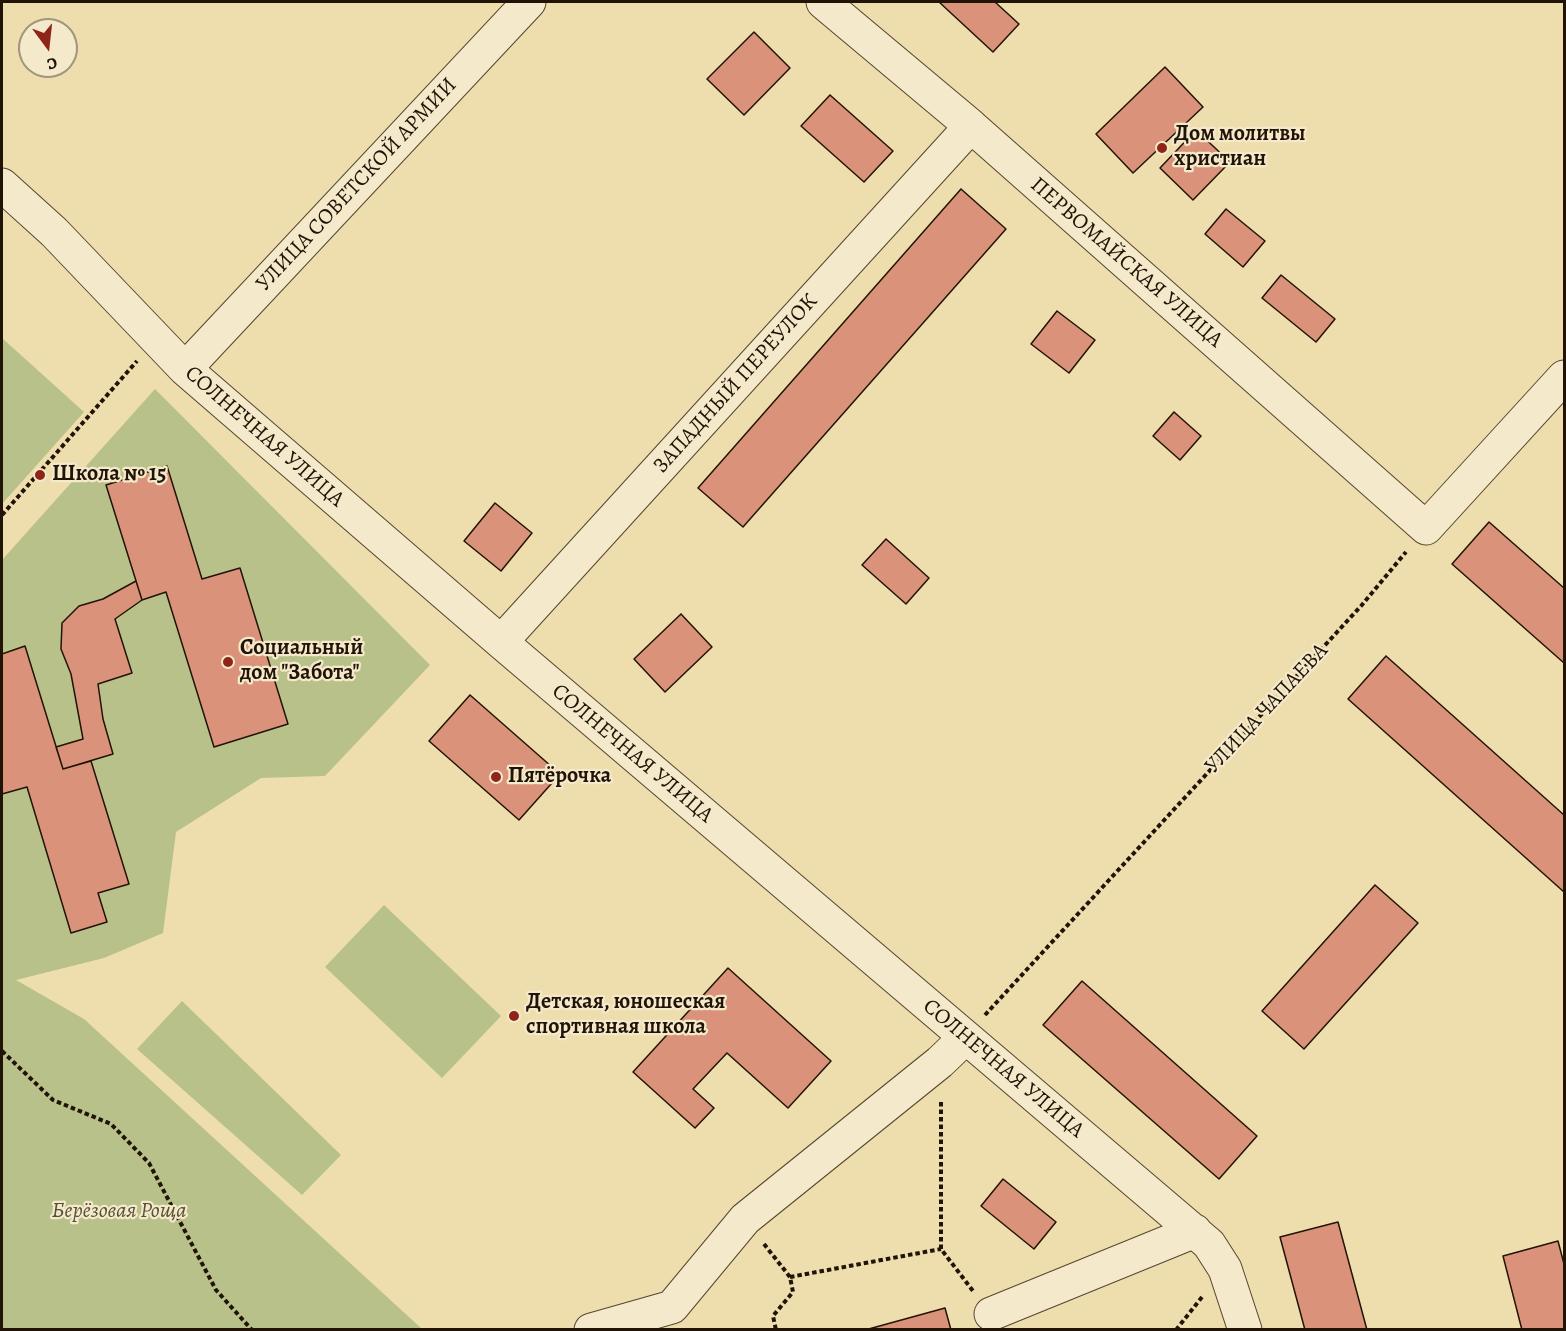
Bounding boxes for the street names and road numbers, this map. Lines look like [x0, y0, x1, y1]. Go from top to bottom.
street label: УЛИЦА СОВЕТСКОЙ АРМИИ [251, 73, 463, 297]
street label: ПЕРВОМАЙСКАЯ УЛИЦА [1024, 172, 1228, 354]
street label: ЗАПАДНЫЙ ПЕРЕУЛОК [648, 289, 824, 479]
street label: СОЛНЕЧНАЯ УЛИЦА [179, 361, 349, 513]
street label: УЛИЦА ЧАПАЕВА [1200, 638, 1334, 780]
street label: СОЛНЕЧНАЯ УЛИЦА [546, 679, 718, 829]
street label: СОЛНЕЧНАЯ УЛИЦА [917, 994, 1089, 1144]

